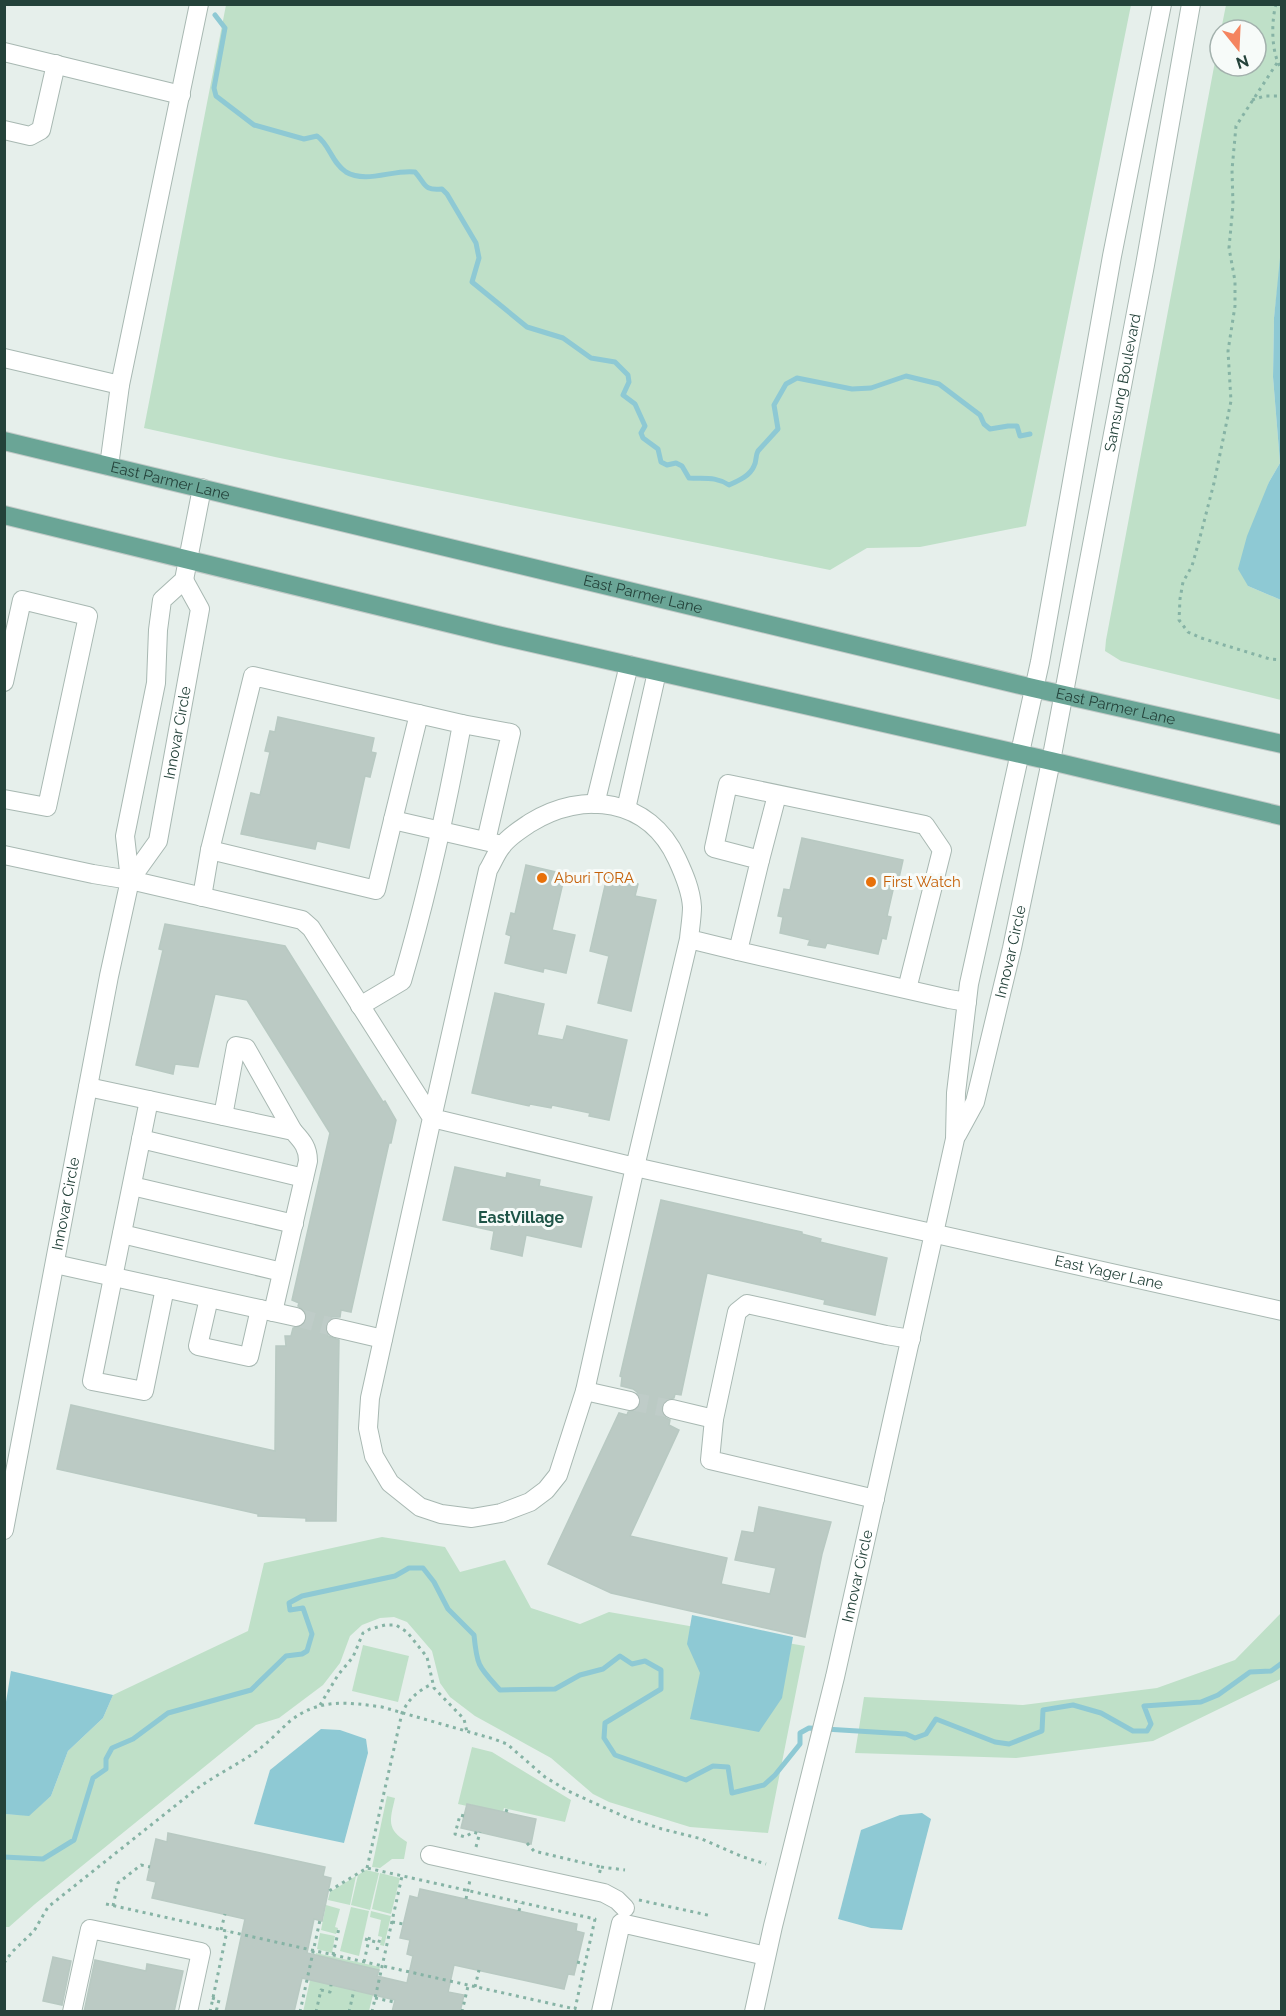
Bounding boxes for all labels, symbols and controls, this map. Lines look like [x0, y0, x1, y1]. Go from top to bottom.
north arrow [1208, 18, 1268, 78]
text: N [1234, 51, 1251, 73]
street label: Samsung Boulevard [1101, 312, 1145, 453]
street label: East Parmer Lane [109, 458, 232, 504]
street label: East Parmer Lane [581, 571, 704, 617]
street label: East Parmer Lane [1054, 684, 1177, 729]
street label: Innovar Circle [160, 685, 195, 781]
place label: Aburi TORA [554, 869, 634, 887]
marker: Aburi TORA [535, 871, 549, 885]
place label: First Watch [883, 873, 961, 891]
marker: First Watch [864, 875, 878, 889]
street label: Innovar Circle [991, 904, 1030, 1000]
street label: Innovar Circle [48, 1156, 83, 1252]
district label: EastVillage [478, 1208, 565, 1227]
street label: East Yager Lane [1053, 1252, 1165, 1293]
street label: Innovar Circle [838, 1528, 877, 1624]

